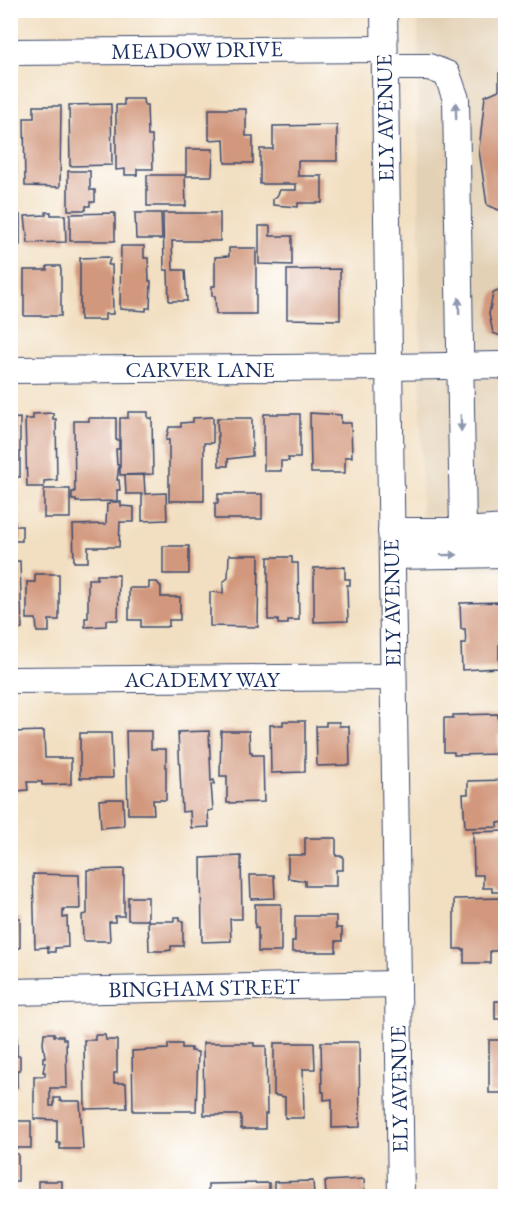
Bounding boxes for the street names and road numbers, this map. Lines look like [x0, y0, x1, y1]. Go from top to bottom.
street label: MEADOW DRIVE [111, 34, 283, 66]
street label: ELY AVENUE [369, 54, 401, 182]
street label: CARVER LANE [125, 355, 275, 384]
street label: ELY AVENUE [376, 539, 408, 667]
street label: ACADEMY WAY [124, 665, 281, 694]
street label: BINGHAM STREET [108, 972, 300, 1004]
street label: ELY AVENUE [383, 1025, 415, 1153]

